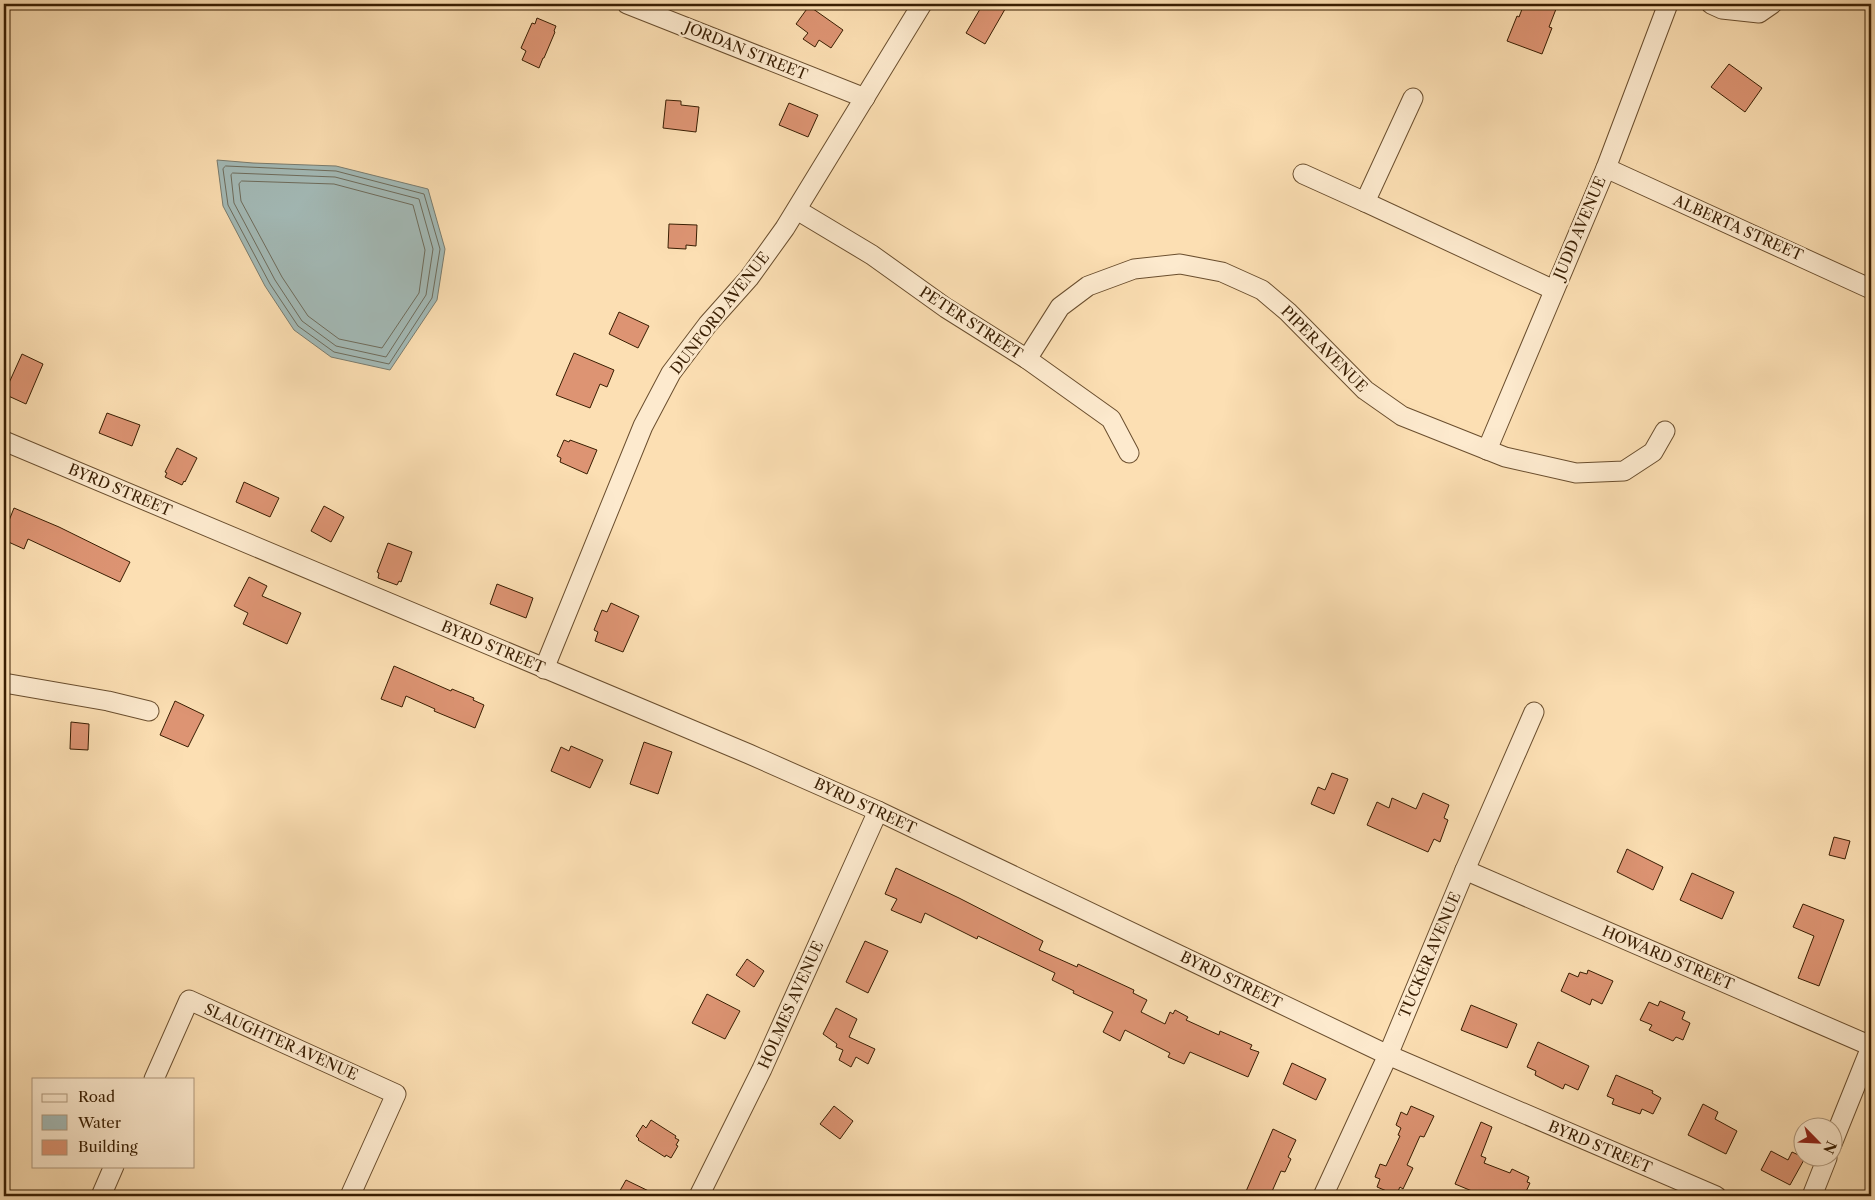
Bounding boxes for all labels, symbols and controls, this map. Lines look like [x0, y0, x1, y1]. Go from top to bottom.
street label: JORDAN STREET [680, 16, 811, 84]
street label: JUDD AVENUE [1549, 173, 1610, 284]
street label: ALBERTA STREET [1669, 190, 1807, 265]
street label: DUNFORD AVENUE [666, 248, 773, 378]
street label: PETER STREET [916, 282, 1027, 363]
street label: PIPER AVENUE [1277, 301, 1372, 396]
street label: BYRD STREET [65, 459, 176, 520]
street label: BYRD STREET [438, 616, 549, 677]
street label: BYRD STREET [811, 773, 920, 838]
street label: TUCKER AVENUE [1394, 889, 1465, 1021]
street label: HOWARD STREET [1599, 921, 1738, 994]
street label: HOLMES AVENUE [754, 938, 827, 1072]
street label: BYRD STREET [1177, 947, 1286, 1013]
street label: SLAUGHTER AVENUE [201, 999, 361, 1084]
legend [32, 1078, 195, 1168]
text: Road [78, 1087, 115, 1106]
text: Water [77, 1113, 122, 1132]
street label: BYRD STREET [1545, 1116, 1656, 1177]
north arrow [1792, 1118, 1842, 1168]
text: Building [78, 1137, 138, 1156]
text: N [1819, 1138, 1841, 1157]

